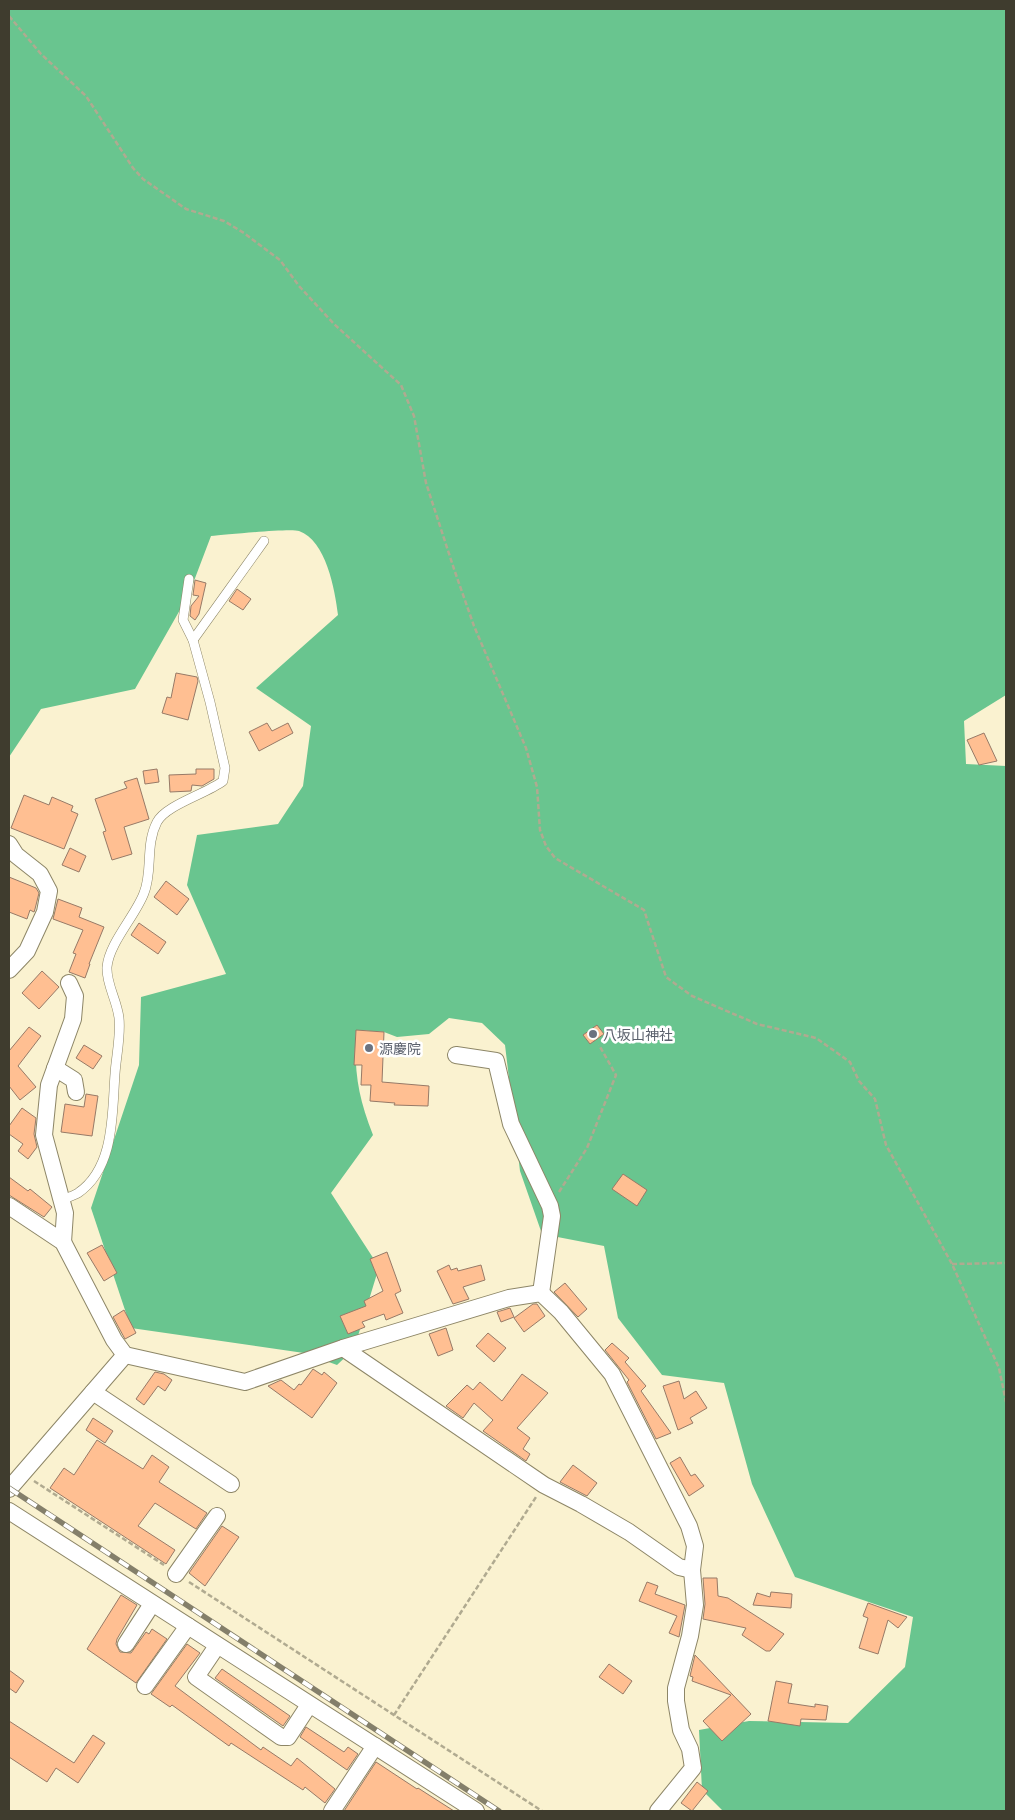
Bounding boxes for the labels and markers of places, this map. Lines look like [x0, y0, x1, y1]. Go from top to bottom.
place label: 八坂山神社 [603, 1026, 673, 1043]
marker: 八坂山神社 [587, 1028, 599, 1040]
place label: 源慶院 [379, 1040, 421, 1057]
marker: 源慶院 [363, 1042, 375, 1054]

